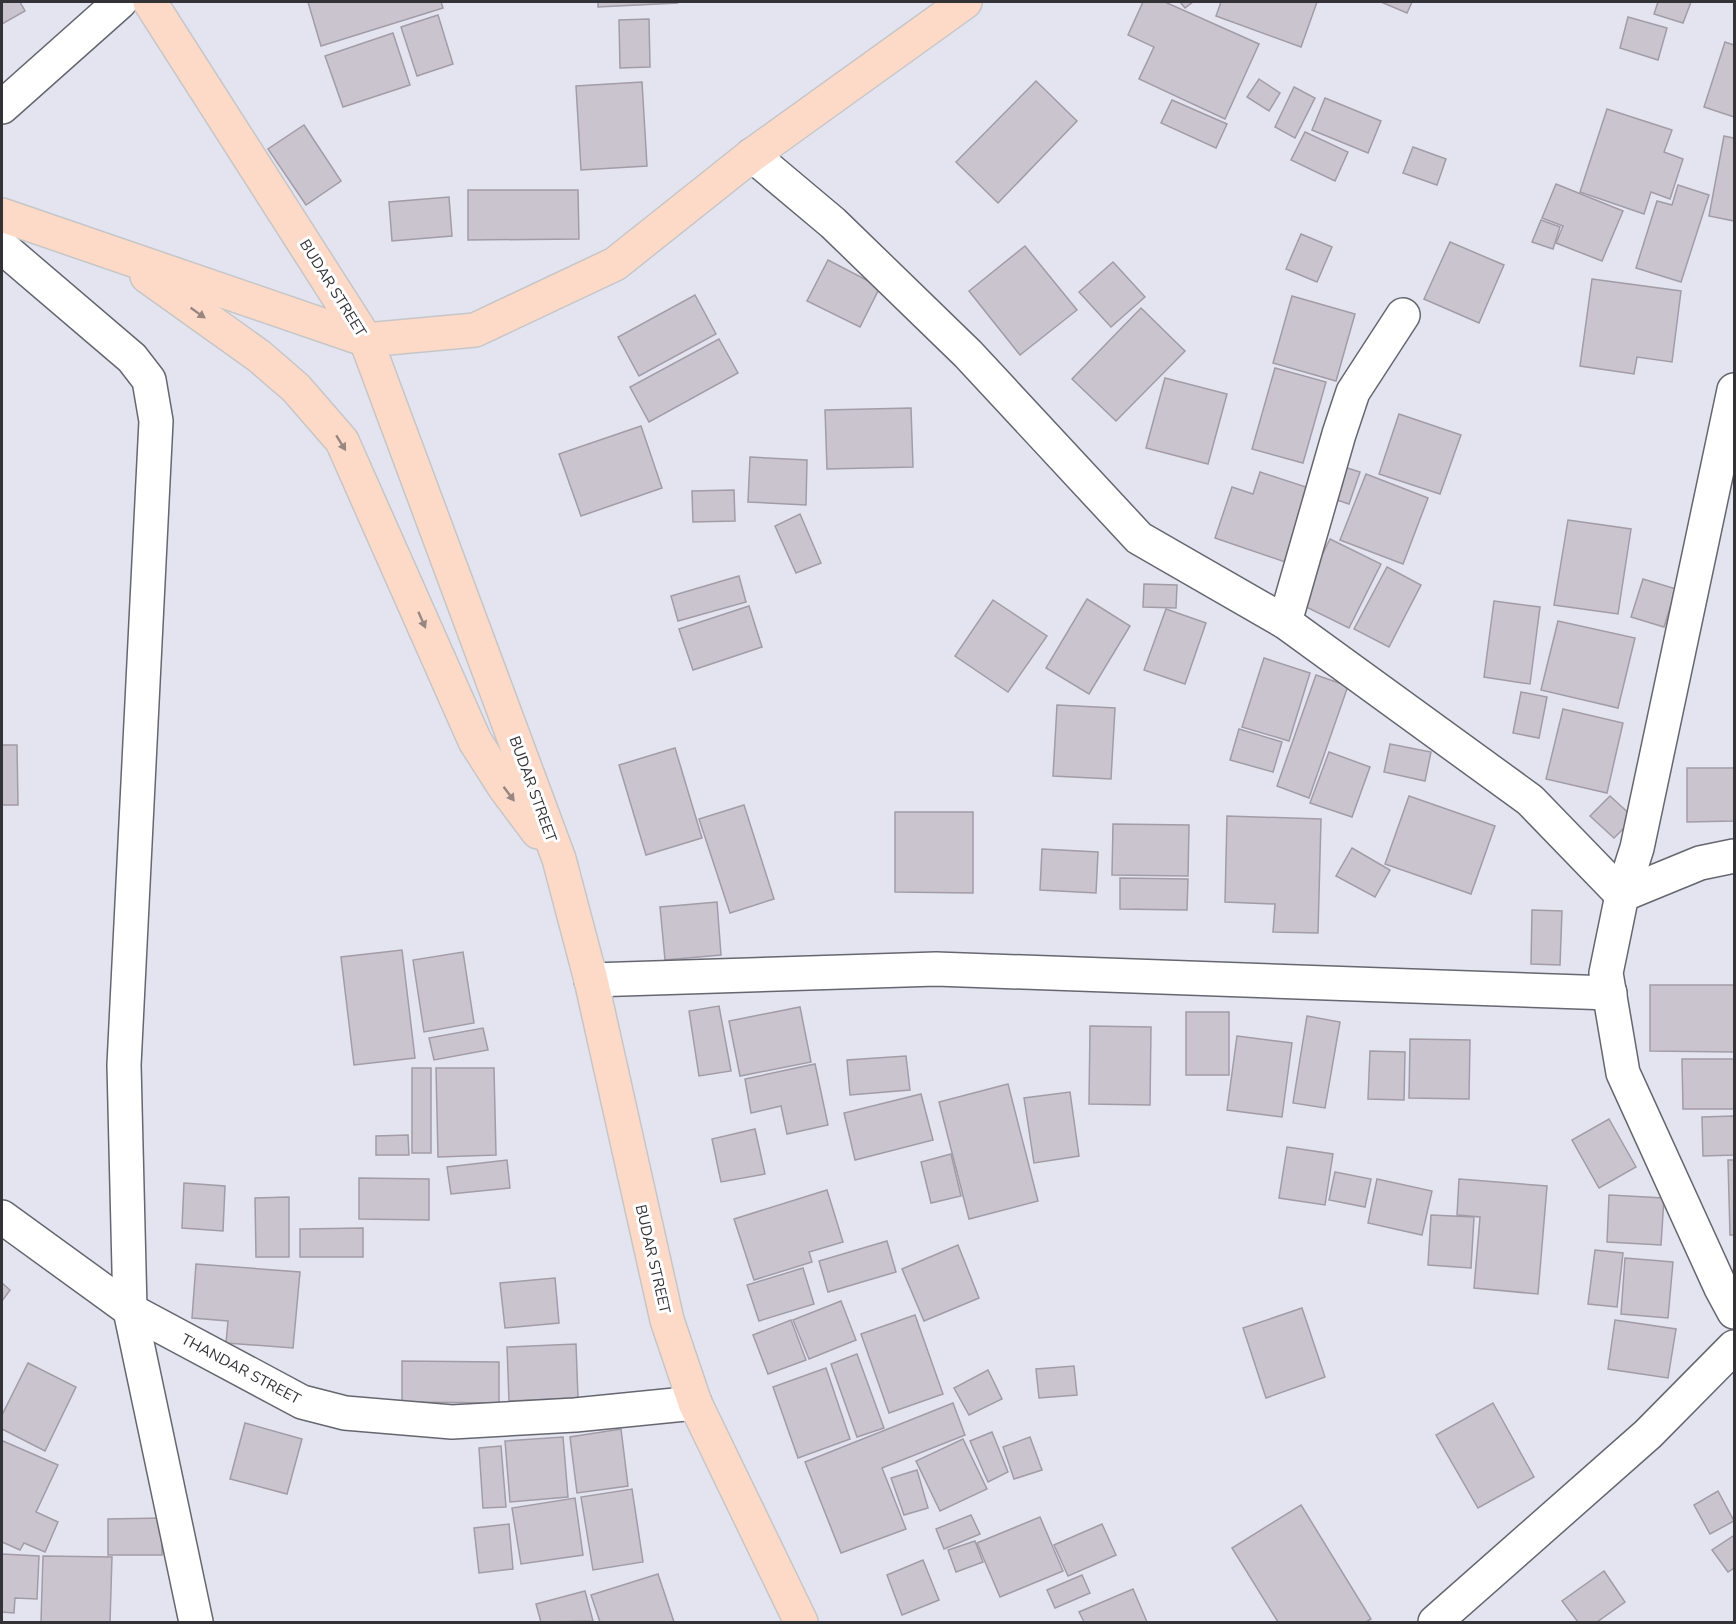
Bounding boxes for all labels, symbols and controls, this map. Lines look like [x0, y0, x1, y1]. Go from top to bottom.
street label: BUDAR STREET [295, 236, 371, 340]
one-way arrow [191, 306, 206, 318]
one-way arrow [336, 435, 347, 451]
one-way arrow [417, 612, 426, 629]
street label: BUDAR STREET [505, 733, 561, 845]
one-way arrow [503, 785, 515, 801]
street label: BUDAR STREET [631, 1203, 675, 1315]
street label: THANDAR STREET [178, 1329, 304, 1409]

